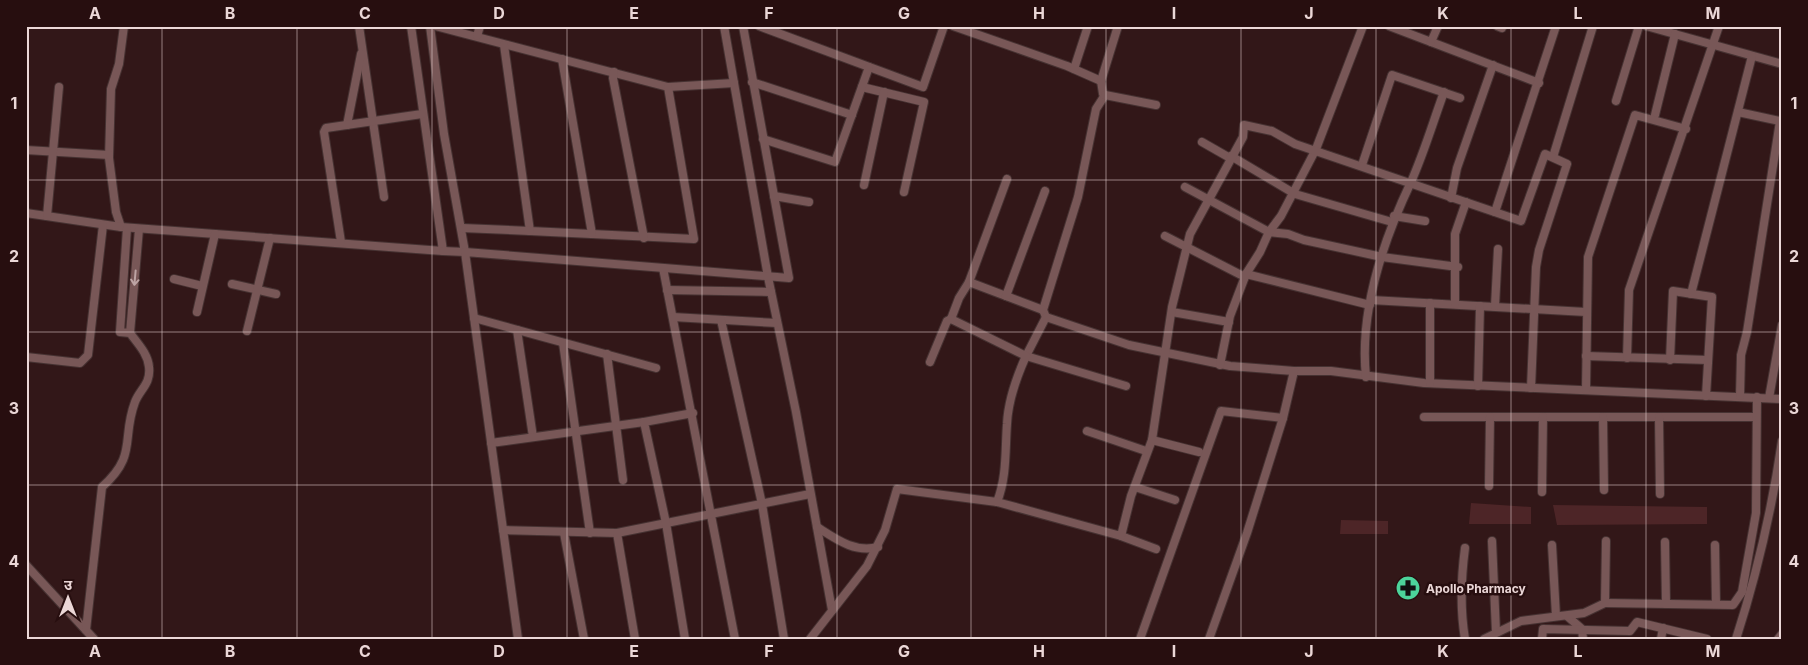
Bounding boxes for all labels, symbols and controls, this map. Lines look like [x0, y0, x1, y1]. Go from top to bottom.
text: A [89, 3, 101, 23]
text: B [225, 3, 235, 23]
text: C [359, 3, 371, 23]
text: D [493, 3, 505, 23]
text: E [629, 3, 639, 23]
text: F [764, 3, 774, 23]
text: G [898, 3, 910, 23]
text: H [1033, 3, 1045, 23]
text: I [1172, 3, 1176, 23]
text: J [1304, 3, 1314, 23]
text: K [1437, 3, 1449, 23]
text: L [1573, 3, 1583, 23]
text: M [1706, 3, 1720, 23]
text: 1 [11, 93, 17, 113]
text: 1 [1791, 93, 1797, 113]
text: 2 [9, 246, 19, 266]
text: 2 [1789, 246, 1799, 266]
one-way arrow [130, 269, 140, 285]
text: 3 [9, 398, 19, 418]
text: 3 [1789, 398, 1799, 418]
text: 4 [9, 551, 20, 571]
text: 4 [1789, 551, 1800, 571]
north arrow [42, 572, 92, 622]
pharmacy icon: Apollo Pharmacy [1395, 575, 1421, 601]
text: उ [64, 576, 73, 593]
place label: Apollo Pharmacy [1426, 581, 1527, 596]
text: A [89, 641, 101, 661]
text: B [225, 641, 235, 661]
text: C [359, 641, 371, 661]
text: D [493, 641, 505, 661]
text: E [629, 641, 639, 661]
text: F [764, 641, 774, 661]
text: G [898, 641, 910, 661]
text: H [1033, 641, 1045, 661]
text: I [1172, 641, 1176, 661]
text: J [1304, 641, 1314, 661]
text: K [1437, 641, 1449, 661]
text: L [1573, 641, 1583, 661]
text: M [1706, 641, 1720, 661]

